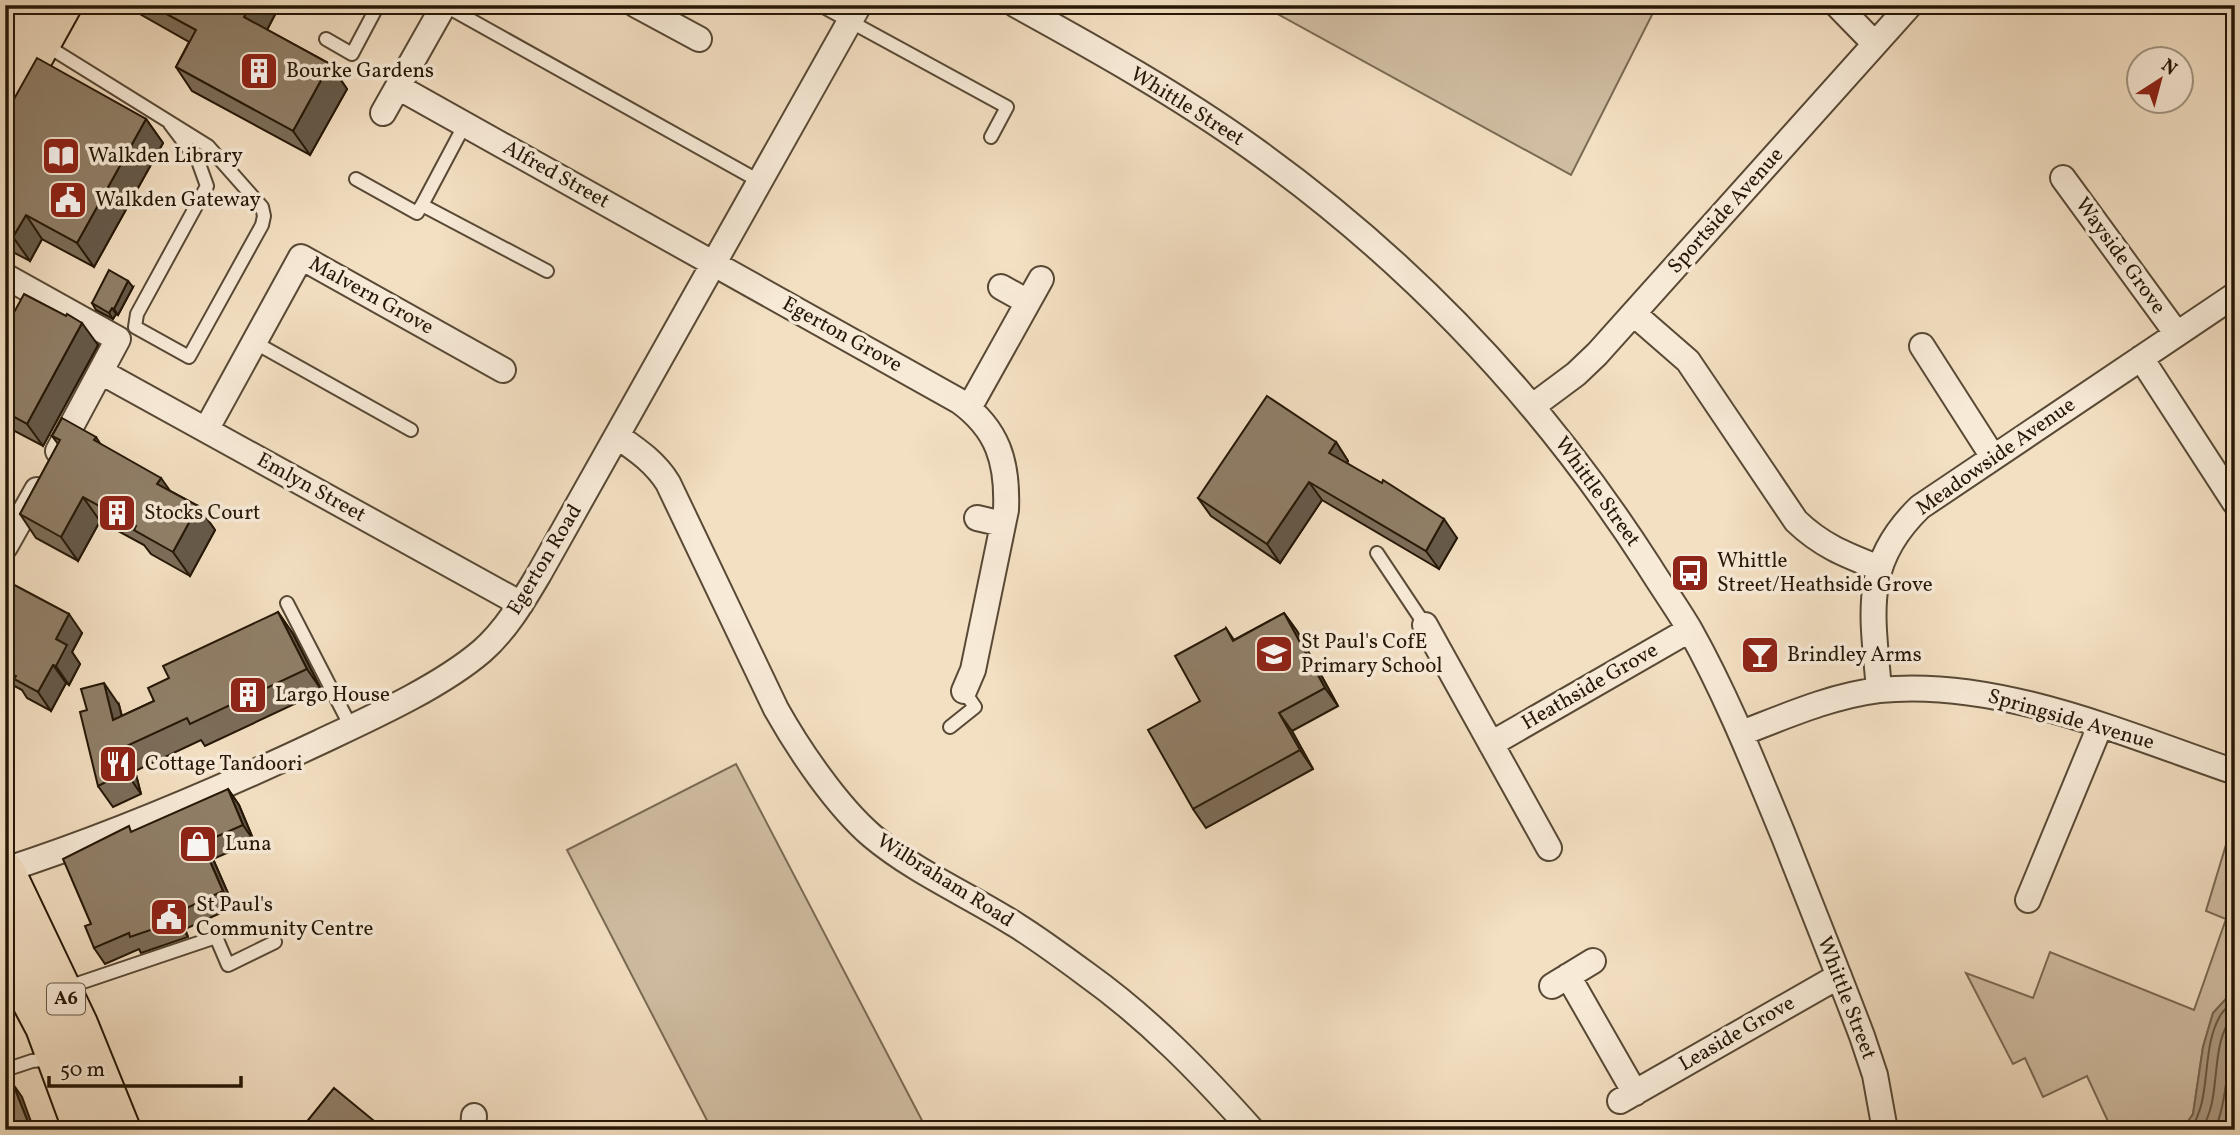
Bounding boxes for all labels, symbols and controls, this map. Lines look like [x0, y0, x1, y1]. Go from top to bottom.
north arrow [2124, 46, 2194, 116]
building icon: Bourke Gardens [238, 50, 280, 92]
text: N [2156, 53, 2182, 83]
place label: Bourke Gardens [286, 57, 434, 86]
street label: Whittle Street [1124, 60, 1250, 154]
street label: Alfred Street [497, 134, 615, 216]
library icon: Walkden Library [40, 135, 82, 177]
street label: Sportside Avenue [1661, 141, 1791, 281]
place label: Walkden Library [88, 142, 244, 171]
public building icon: Walkden Gateway [47, 179, 89, 221]
place label: Walkden Gateway [95, 186, 261, 215]
street label: Wayside Grove [2068, 192, 2172, 320]
street label: Malvern Grove [303, 250, 439, 342]
street label: Egerton Grove [777, 290, 907, 380]
street label: Meadowside Avenue [1910, 391, 2082, 523]
street label: Whittle Street [1547, 431, 1647, 553]
street label: Emlyn Street [251, 446, 371, 530]
building icon: Stocks Court [96, 492, 138, 534]
place label: Stocks Court [144, 499, 260, 528]
street label: Egerton Road [500, 499, 590, 621]
place label: Whittle Street/Heathside Grove [1717, 547, 1933, 600]
bus stop icon: Whittle Street/Heathside Grove [1669, 552, 1711, 594]
place label: St Paul's CofE Primary School [1301, 628, 1442, 681]
school or university icon: St Paul's CofE Primary School [1253, 633, 1295, 675]
bar icon: Brindley Arms [1739, 634, 1781, 676]
street label: Heathside Grove [1516, 636, 1664, 738]
place label: Brindley Arms [1787, 641, 1922, 670]
building icon: Largo House [227, 674, 269, 716]
place label: Largo House [275, 681, 390, 710]
street label: Springside Avenue [1984, 682, 2158, 758]
restaurant icon: Cottage Tandoori [97, 743, 139, 785]
place label: Cottage Tandoori [145, 750, 302, 779]
shop icon: Luna [177, 823, 219, 865]
street label: Wilbraham Road [871, 827, 1019, 935]
place label: Luna [225, 830, 272, 859]
place label: St Paul's Community Centre [196, 891, 373, 944]
public building icon: St Paul's Community Centre [148, 896, 190, 938]
street label: Whittle Street [1809, 932, 1883, 1064]
road number: A6 [47, 984, 85, 1015]
street label: Leaside Grove [1674, 989, 1800, 1079]
scale bar [49, 1044, 242, 1088]
text: 50 m [60, 1056, 105, 1085]

